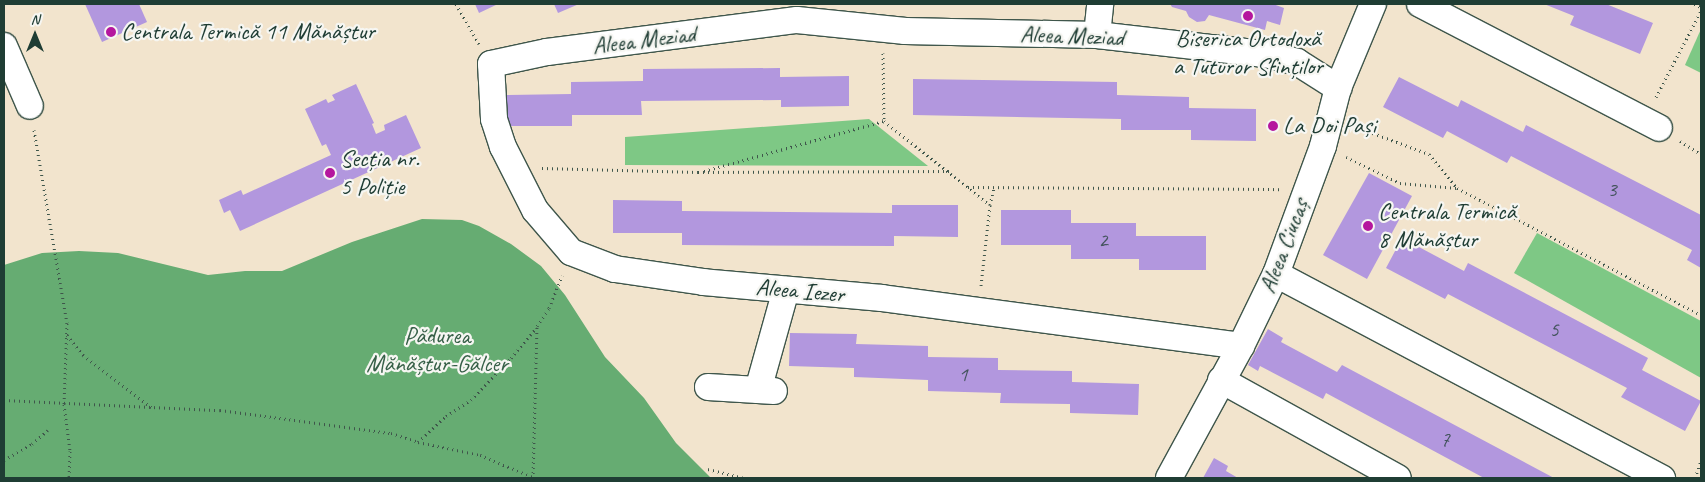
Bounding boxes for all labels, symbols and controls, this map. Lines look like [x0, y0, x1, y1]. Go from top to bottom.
north arrow [10, 10, 60, 60]
marker: Biserica Ortodoxă a Tuturor Sfinților [1242, 10, 1254, 22]
text: N [31, 11, 39, 28]
place label: Centrala Termică 11 Mănăștur [121, 18, 377, 46]
street label: Aleea Meziad [591, 19, 697, 61]
street label: Aleea Meziad [1020, 20, 1124, 52]
place label: Biserica Ortodoxă a Tuturor Sfinților [1173, 25, 1323, 81]
marker: Centrala Termică 11 Mănăștur [105, 26, 117, 38]
place label: La Doi Pași [1283, 112, 1376, 140]
marker: La Doi Pași [1267, 120, 1279, 132]
place label: Secția nr. 5 Poliție [340, 145, 420, 201]
marker: Secția nr. 5 Poliție [324, 167, 336, 179]
house number: 3 [1607, 176, 1617, 202]
street label: Aleea Ciucaș [1253, 195, 1315, 297]
place label: Centrala Termică 8 Mănăștur [1378, 198, 1518, 254]
marker: Centrala Termică 8 Mănăștur [1362, 220, 1374, 232]
house number: 2 [1098, 227, 1108, 253]
street label: Aleea Iezer [755, 273, 845, 309]
house number: 5 [1549, 316, 1559, 342]
park label: Pădurea Mănăștur-Gălcer [366, 322, 508, 378]
house number: 1 [958, 361, 968, 387]
house number: 7 [1440, 426, 1450, 452]

